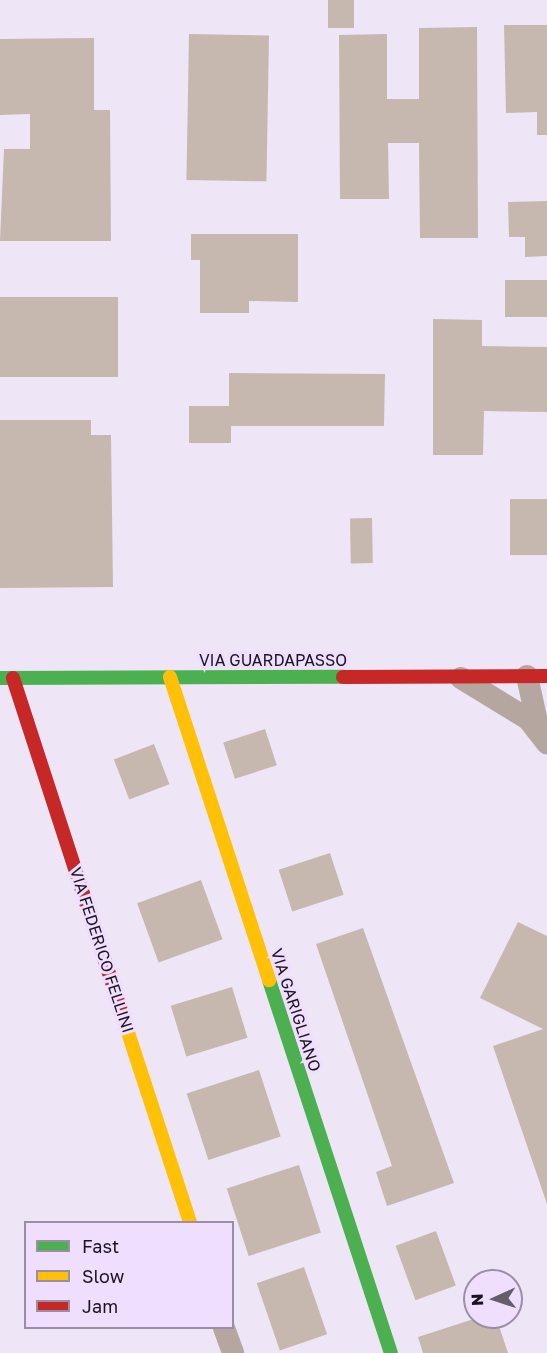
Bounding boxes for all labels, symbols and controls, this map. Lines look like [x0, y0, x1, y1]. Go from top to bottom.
street label: VIA GUARDAPASSO [199, 650, 347, 670]
street label: VIA FEDERICO FELLINI [66, 865, 138, 1035]
street label: VIA GARIGLIANO [267, 946, 325, 1074]
legend [24, 1221, 234, 1329]
text: Fast [82, 1235, 119, 1257]
text: Slow [82, 1265, 124, 1287]
north arrow [463, 1269, 523, 1329]
text: N [467, 1293, 487, 1306]
text: Jam [82, 1295, 118, 1317]

